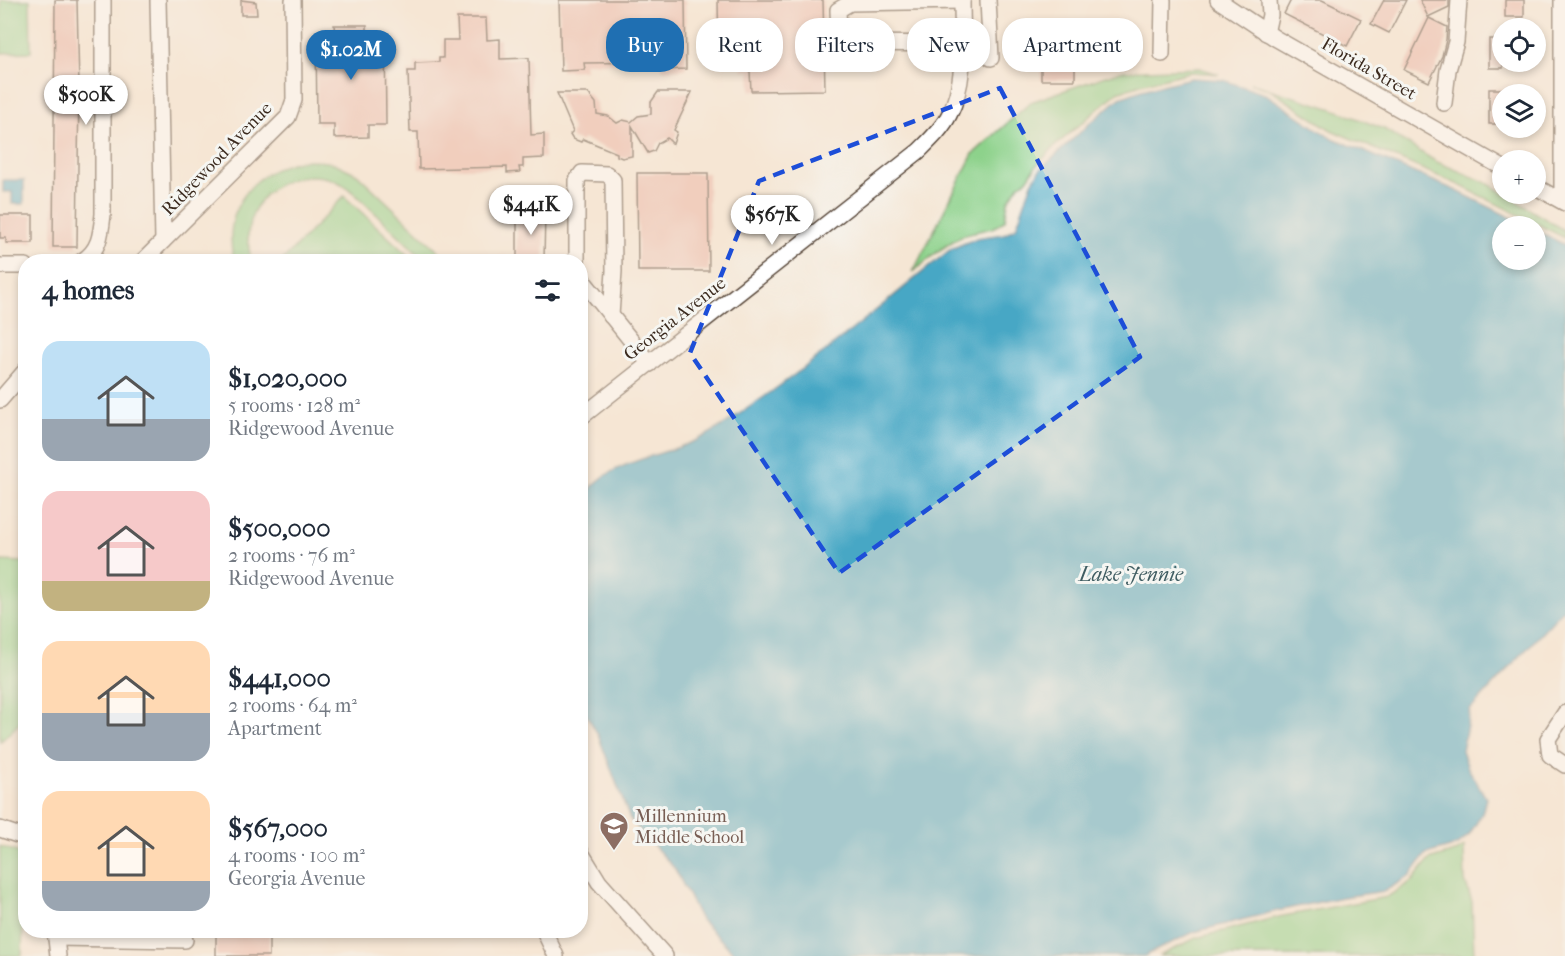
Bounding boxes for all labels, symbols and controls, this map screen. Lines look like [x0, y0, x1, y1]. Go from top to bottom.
chip: Buy [606, 18, 684, 72]
chip: Rent [696, 18, 783, 72]
chip: Filters [795, 18, 895, 72]
chip: New [907, 18, 990, 72]
chip: Apartment [1002, 18, 1143, 72]
map controls [1492, 18, 1546, 270]
button: locate [1492, 18, 1546, 72]
pin: $1.02M [302, 30, 400, 81]
street label: Florida Street [1318, 33, 1421, 105]
text: $1.02M [320, 38, 382, 61]
pin: $500K [44, 75, 128, 126]
text: $500K [58, 83, 114, 106]
button: layers [1492, 84, 1546, 138]
street label: Ridgewood Avenue [158, 98, 277, 220]
button: + [1492, 150, 1546, 204]
pin: $441K [489, 185, 573, 236]
text: $441K [503, 193, 559, 216]
pin: $567K [730, 195, 814, 246]
text: $567K [745, 203, 799, 226]
button: − [1492, 216, 1546, 270]
street label: Georgia Avenue [620, 273, 730, 365]
icon: filters [531, 274, 564, 307]
text: 4 homes [42, 275, 134, 306]
text: $1,020,000 [228, 363, 347, 394]
icon: home [90, 365, 162, 437]
text: 5 rooms · 128 m² [228, 394, 360, 417]
text: Ridgewood Avenue [228, 417, 394, 440]
text: $500,000 [228, 513, 331, 544]
icon: home [90, 515, 162, 587]
text: 2 rooms · 76 m² [228, 544, 355, 567]
water label: Lake Jennie [1077, 563, 1184, 586]
text: Ridgewood Avenue [228, 567, 394, 590]
text: $441,000 [228, 663, 331, 694]
icon: home [90, 665, 162, 737]
text: 2 rooms · 64 m² [228, 694, 357, 717]
text: Apartment [228, 717, 322, 740]
place label: Millennium Middle School [635, 806, 744, 848]
school or university icon: Millennium Middle School [598, 810, 630, 852]
text: $567,000 [228, 813, 328, 844]
icon: home [90, 815, 162, 887]
text: 4 rooms · 100 m² [228, 844, 365, 867]
text: Georgia Avenue [228, 867, 365, 890]

